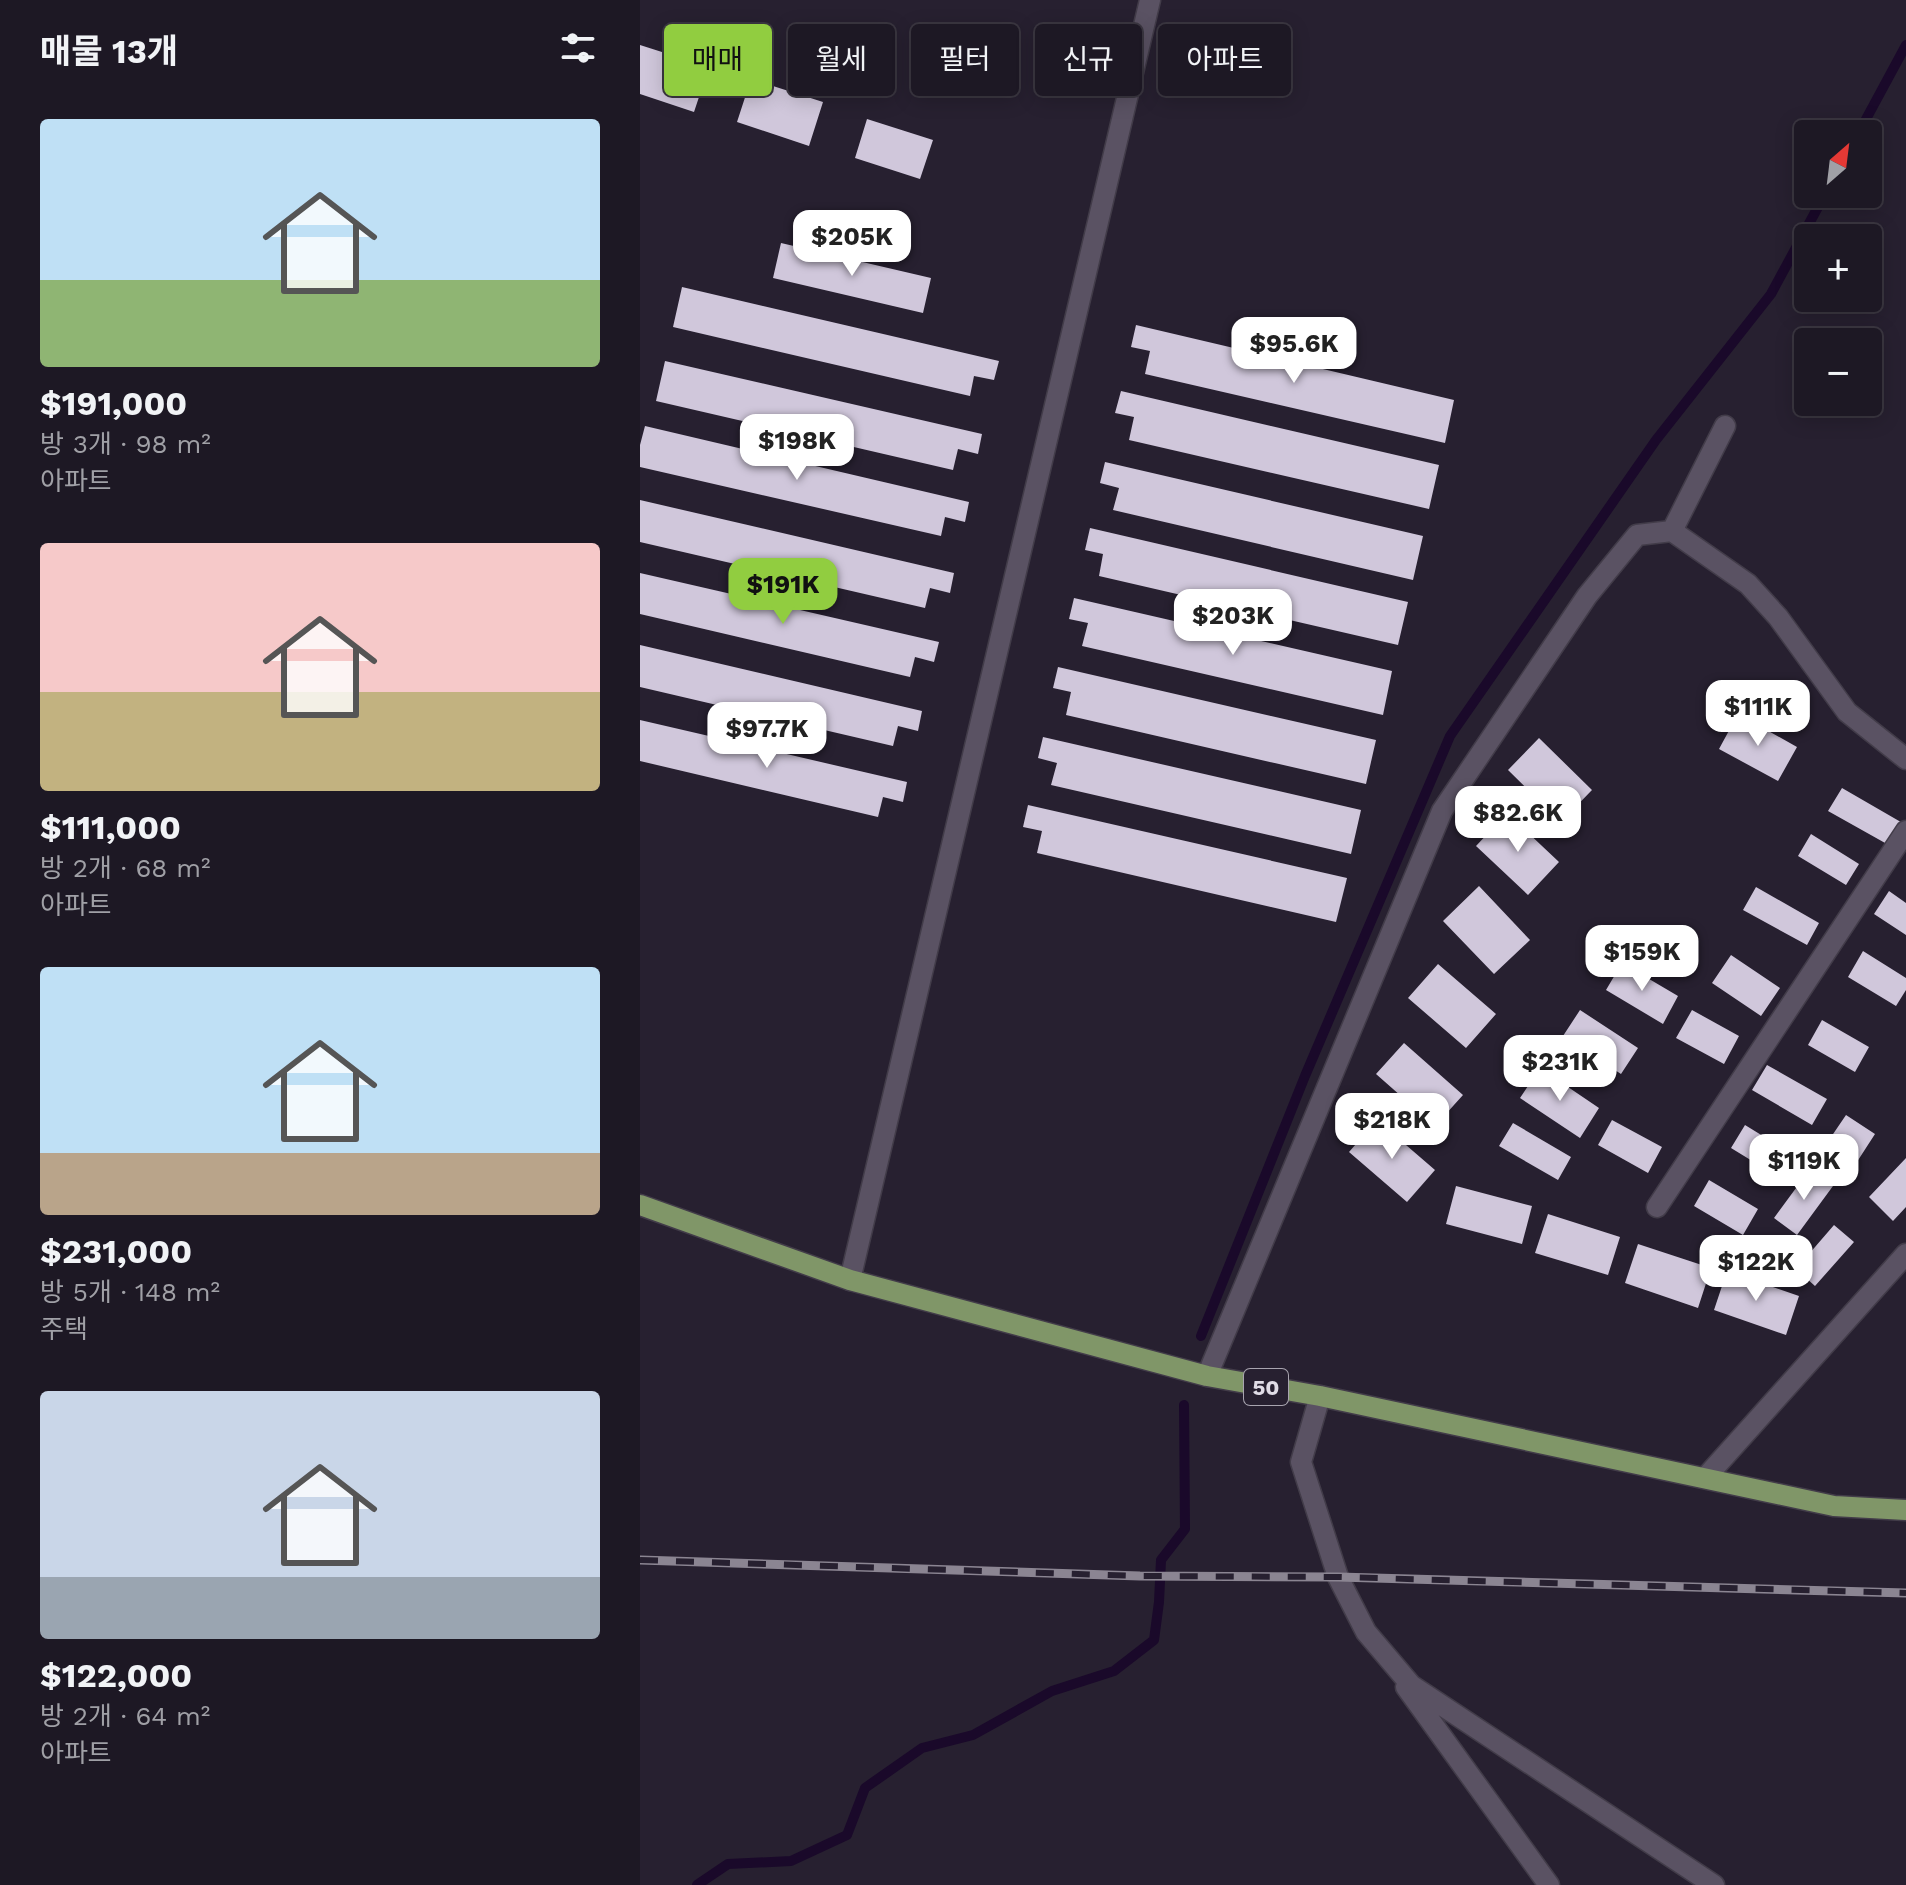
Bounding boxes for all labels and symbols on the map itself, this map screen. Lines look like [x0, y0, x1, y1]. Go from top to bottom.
north arrow [1794, 120, 1882, 208]
pin: $205K [796, 210, 908, 278]
pin: $95.6K [1229, 317, 1359, 385]
pin: $198K [741, 414, 853, 482]
pin: $191K [727, 558, 839, 626]
pin: $203K [1177, 589, 1289, 657]
pin: $111K [1702, 680, 1814, 748]
pin: $97.7K [702, 702, 832, 770]
pin: $82.6K [1453, 786, 1583, 854]
pin: $159K [1586, 925, 1698, 993]
pin: $231K [1504, 1035, 1616, 1103]
pin: $218K [1336, 1093, 1448, 1161]
pin: $119K [1748, 1134, 1860, 1202]
pin: $122K [1700, 1235, 1812, 1303]
road number: 50 [1244, 1369, 1288, 1405]

